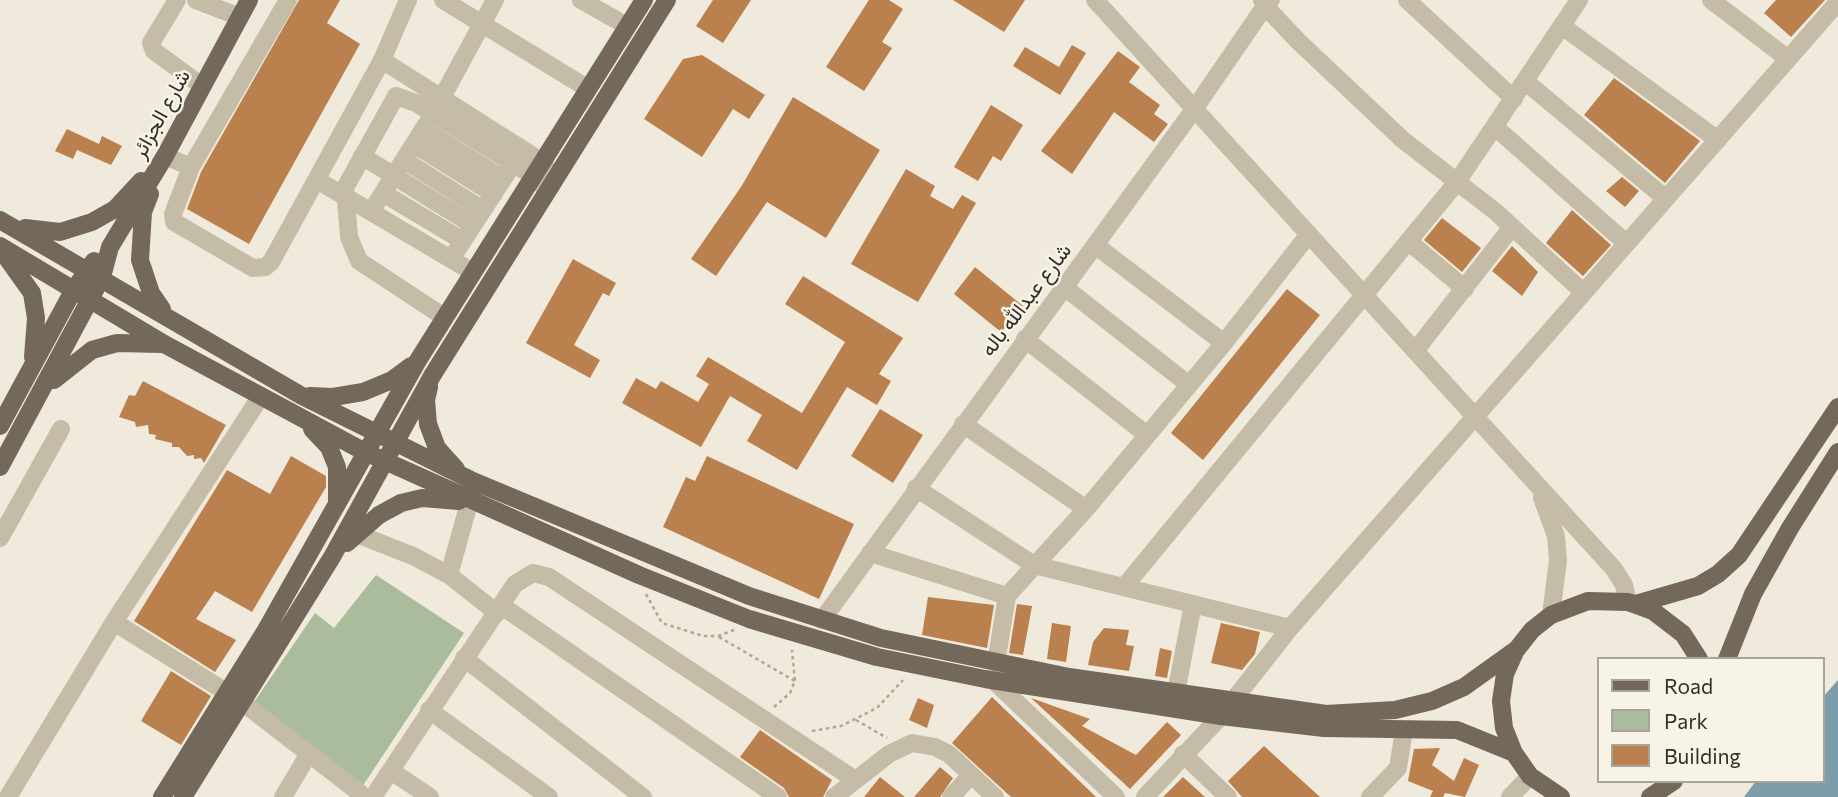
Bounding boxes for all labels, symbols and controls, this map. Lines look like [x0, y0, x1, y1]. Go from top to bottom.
street label: شارع الجزائر [126, 65, 196, 163]
street label: شارع عبدالله باله [975, 239, 1077, 361]
legend [1596, 657, 1824, 783]
text: Road [1664, 673, 1713, 698]
text: Park [1664, 708, 1708, 733]
text: Building [1664, 743, 1741, 768]

